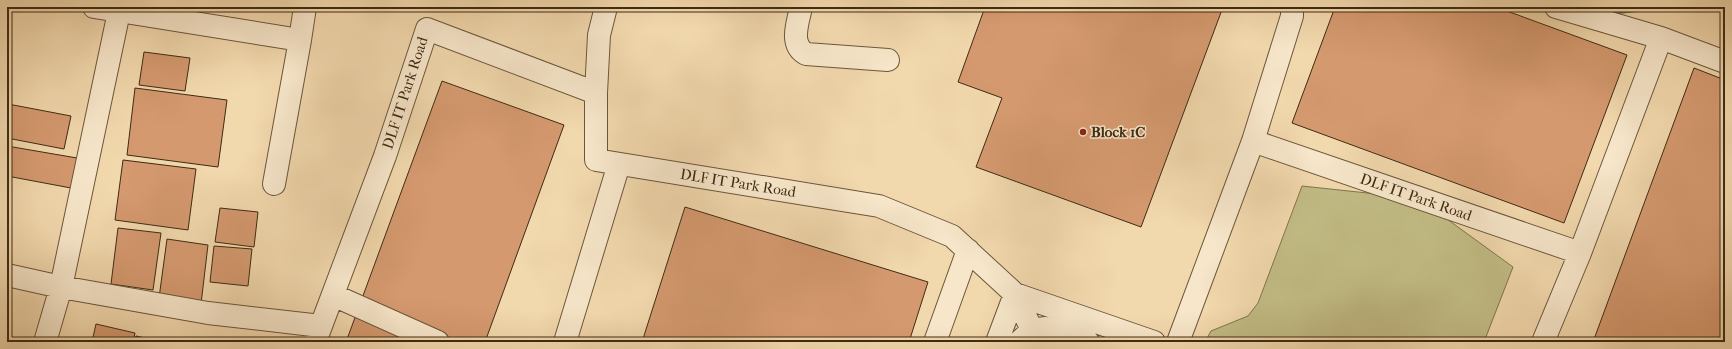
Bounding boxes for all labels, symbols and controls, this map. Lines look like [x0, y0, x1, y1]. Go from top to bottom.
street label: DLF IT Park Road [378, 34, 432, 151]
place label: Block 1C [1091, 123, 1145, 141]
marker: Block 1C [1078, 127, 1088, 137]
street label: DLF IT Park Road [679, 165, 798, 201]
street label: DLF IT Park Road [1358, 169, 1475, 225]

